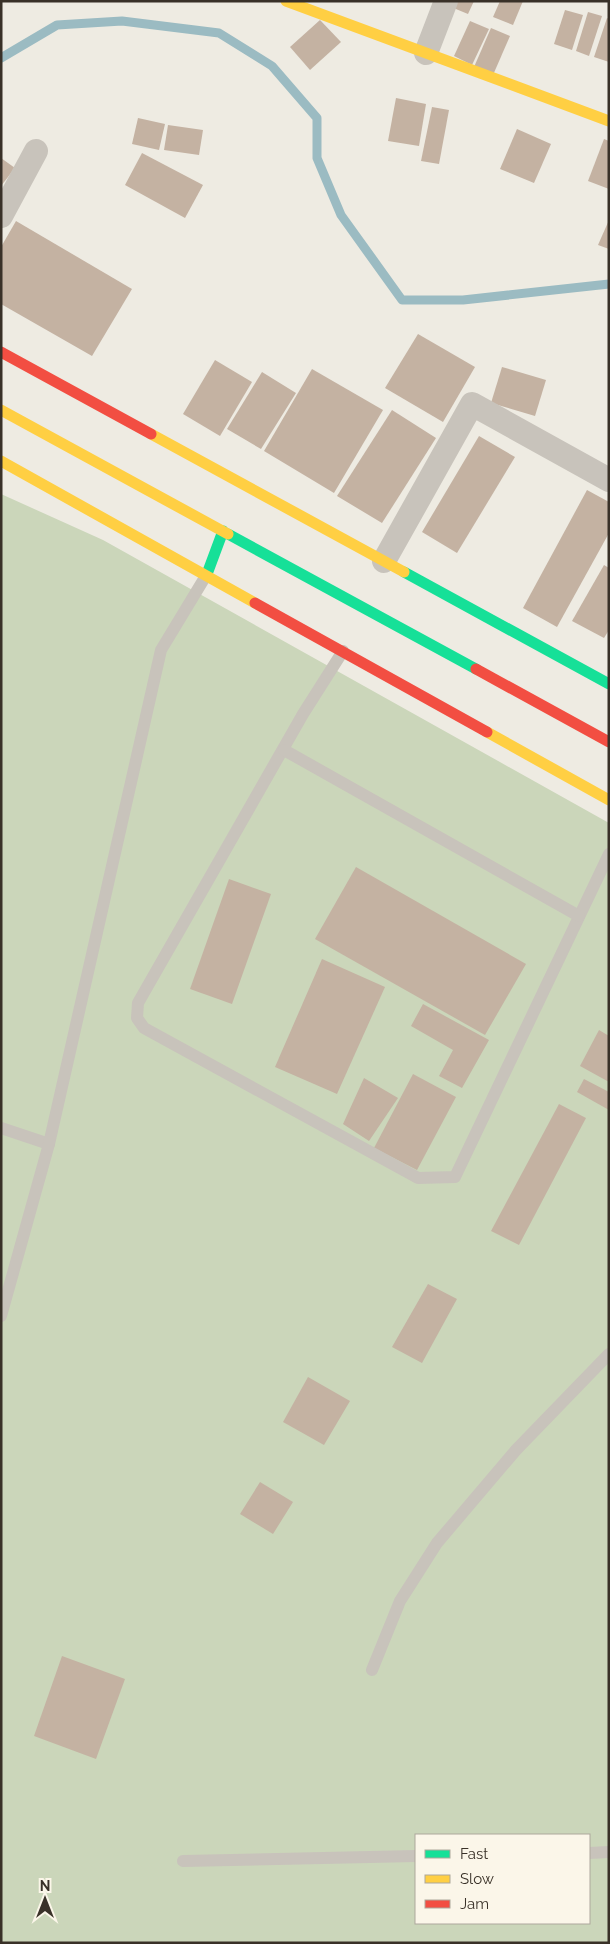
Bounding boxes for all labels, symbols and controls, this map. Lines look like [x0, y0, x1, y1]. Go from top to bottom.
legend [415, 1834, 590, 1924]
text: Fast [460, 1845, 488, 1863]
text: Slow [460, 1870, 494, 1888]
north arrow [20, 1874, 70, 1924]
text: N [40, 1878, 50, 1894]
text: Jam [460, 1895, 489, 1913]

